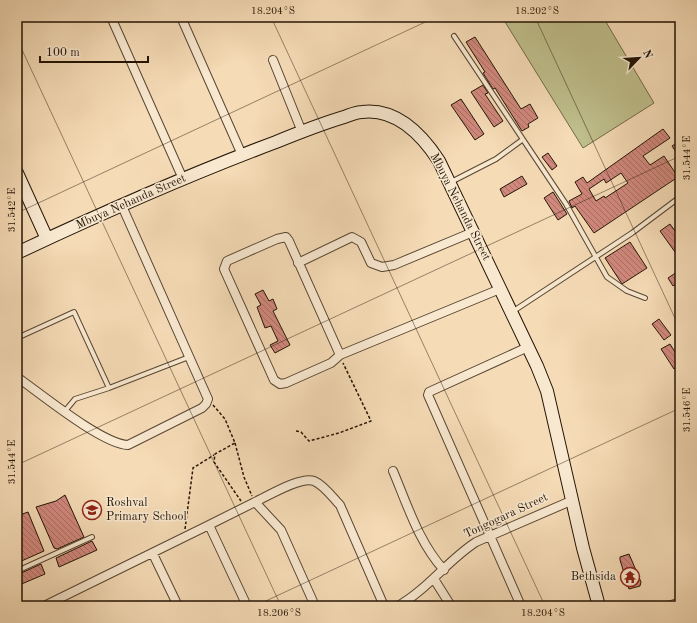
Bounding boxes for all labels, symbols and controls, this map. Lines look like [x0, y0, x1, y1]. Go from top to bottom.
text: 18.204°S [251, 6, 295, 16]
text: 18.202°S [515, 6, 559, 16]
scale bar [40, 38, 148, 64]
north arrow [619, 38, 659, 78]
text: 100 m [46, 47, 80, 59]
text: N [640, 48, 654, 61]
text: 31.544°E [682, 136, 692, 180]
street label: Mbuya Nehanda Street [428, 151, 492, 263]
street label: Mbuya Nehanda Street [74, 172, 188, 232]
text: 31.542°E [7, 188, 17, 232]
text: 31.546°E [682, 388, 692, 432]
text: 31.544°E [7, 440, 17, 484]
street label: Tongogara Street [462, 491, 550, 541]
place label: Roshval Primary School [106, 497, 187, 523]
school or university icon: Roshval Primary School [81, 499, 103, 521]
temple icon: Bethsida [619, 566, 641, 588]
place label: Bethsida [571, 571, 616, 583]
text: 18.206°S [257, 608, 301, 618]
text: 18.204°S [521, 608, 565, 618]

